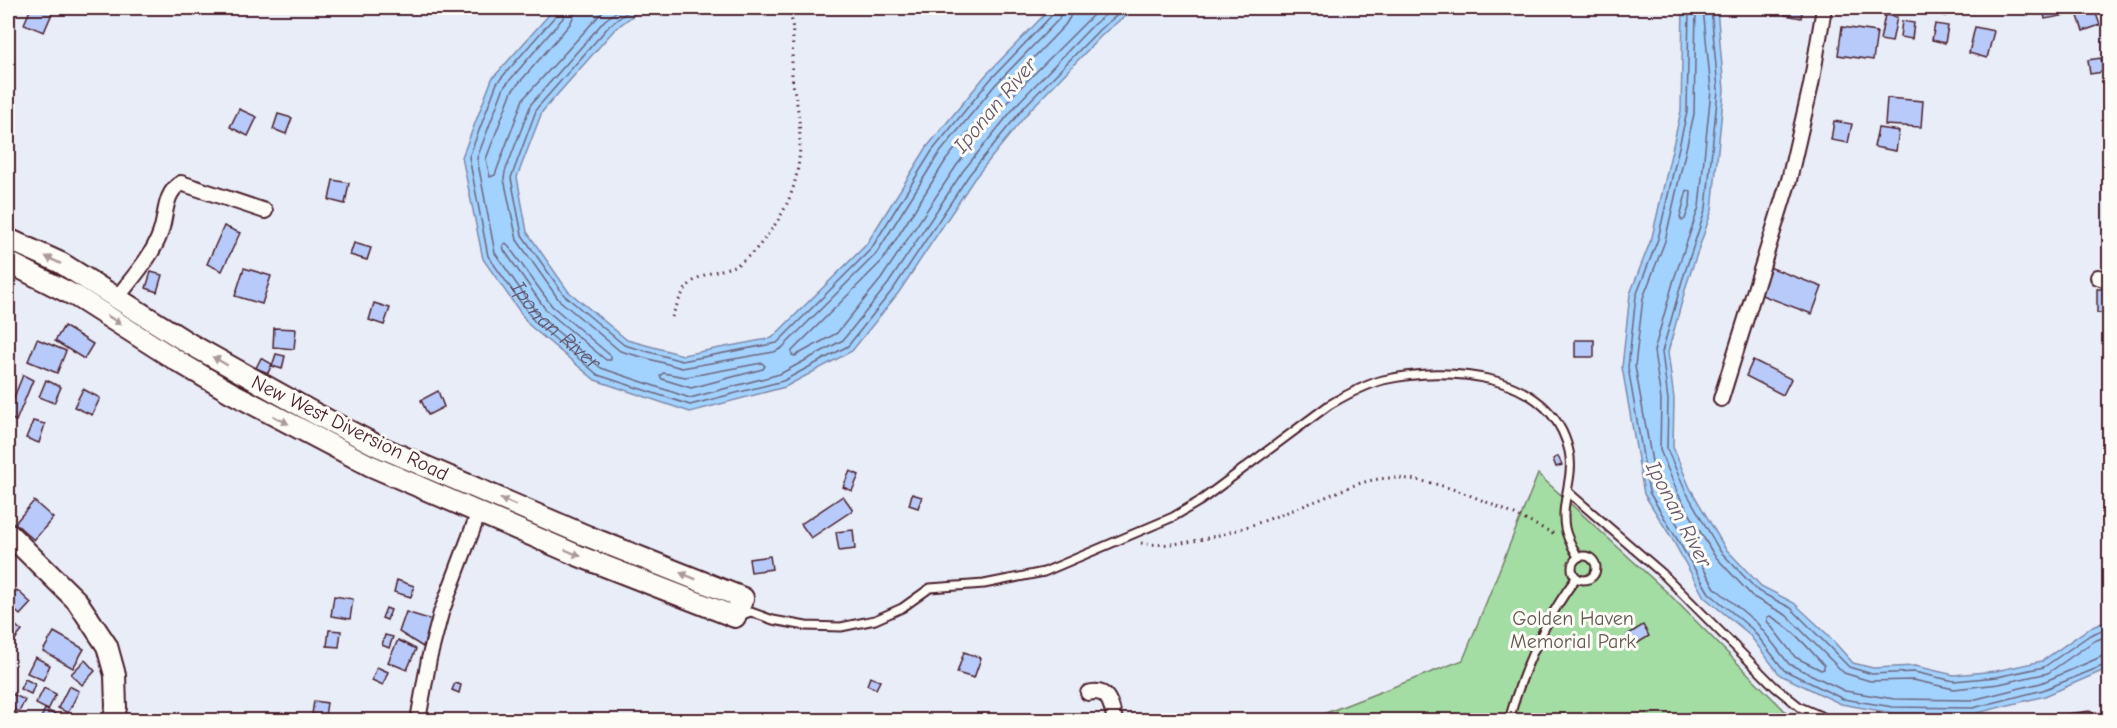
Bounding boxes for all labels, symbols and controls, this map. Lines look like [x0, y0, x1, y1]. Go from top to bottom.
water label: Iponan River [948, 51, 1043, 158]
one-way arrow [45, 255, 62, 264]
water label: Iponan River [506, 275, 607, 375]
one-way arrow [105, 315, 122, 326]
one-way arrow [212, 356, 228, 367]
street label: New West Diversion Road [248, 370, 452, 486]
one-way arrow [273, 415, 290, 425]
water label: Iponan River [1641, 456, 1718, 573]
one-way arrow [499, 497, 517, 506]
one-way arrow [565, 548, 583, 558]
one-way arrow [679, 571, 697, 580]
park label: Golden Haven Memorial Park [1510, 607, 1636, 653]

